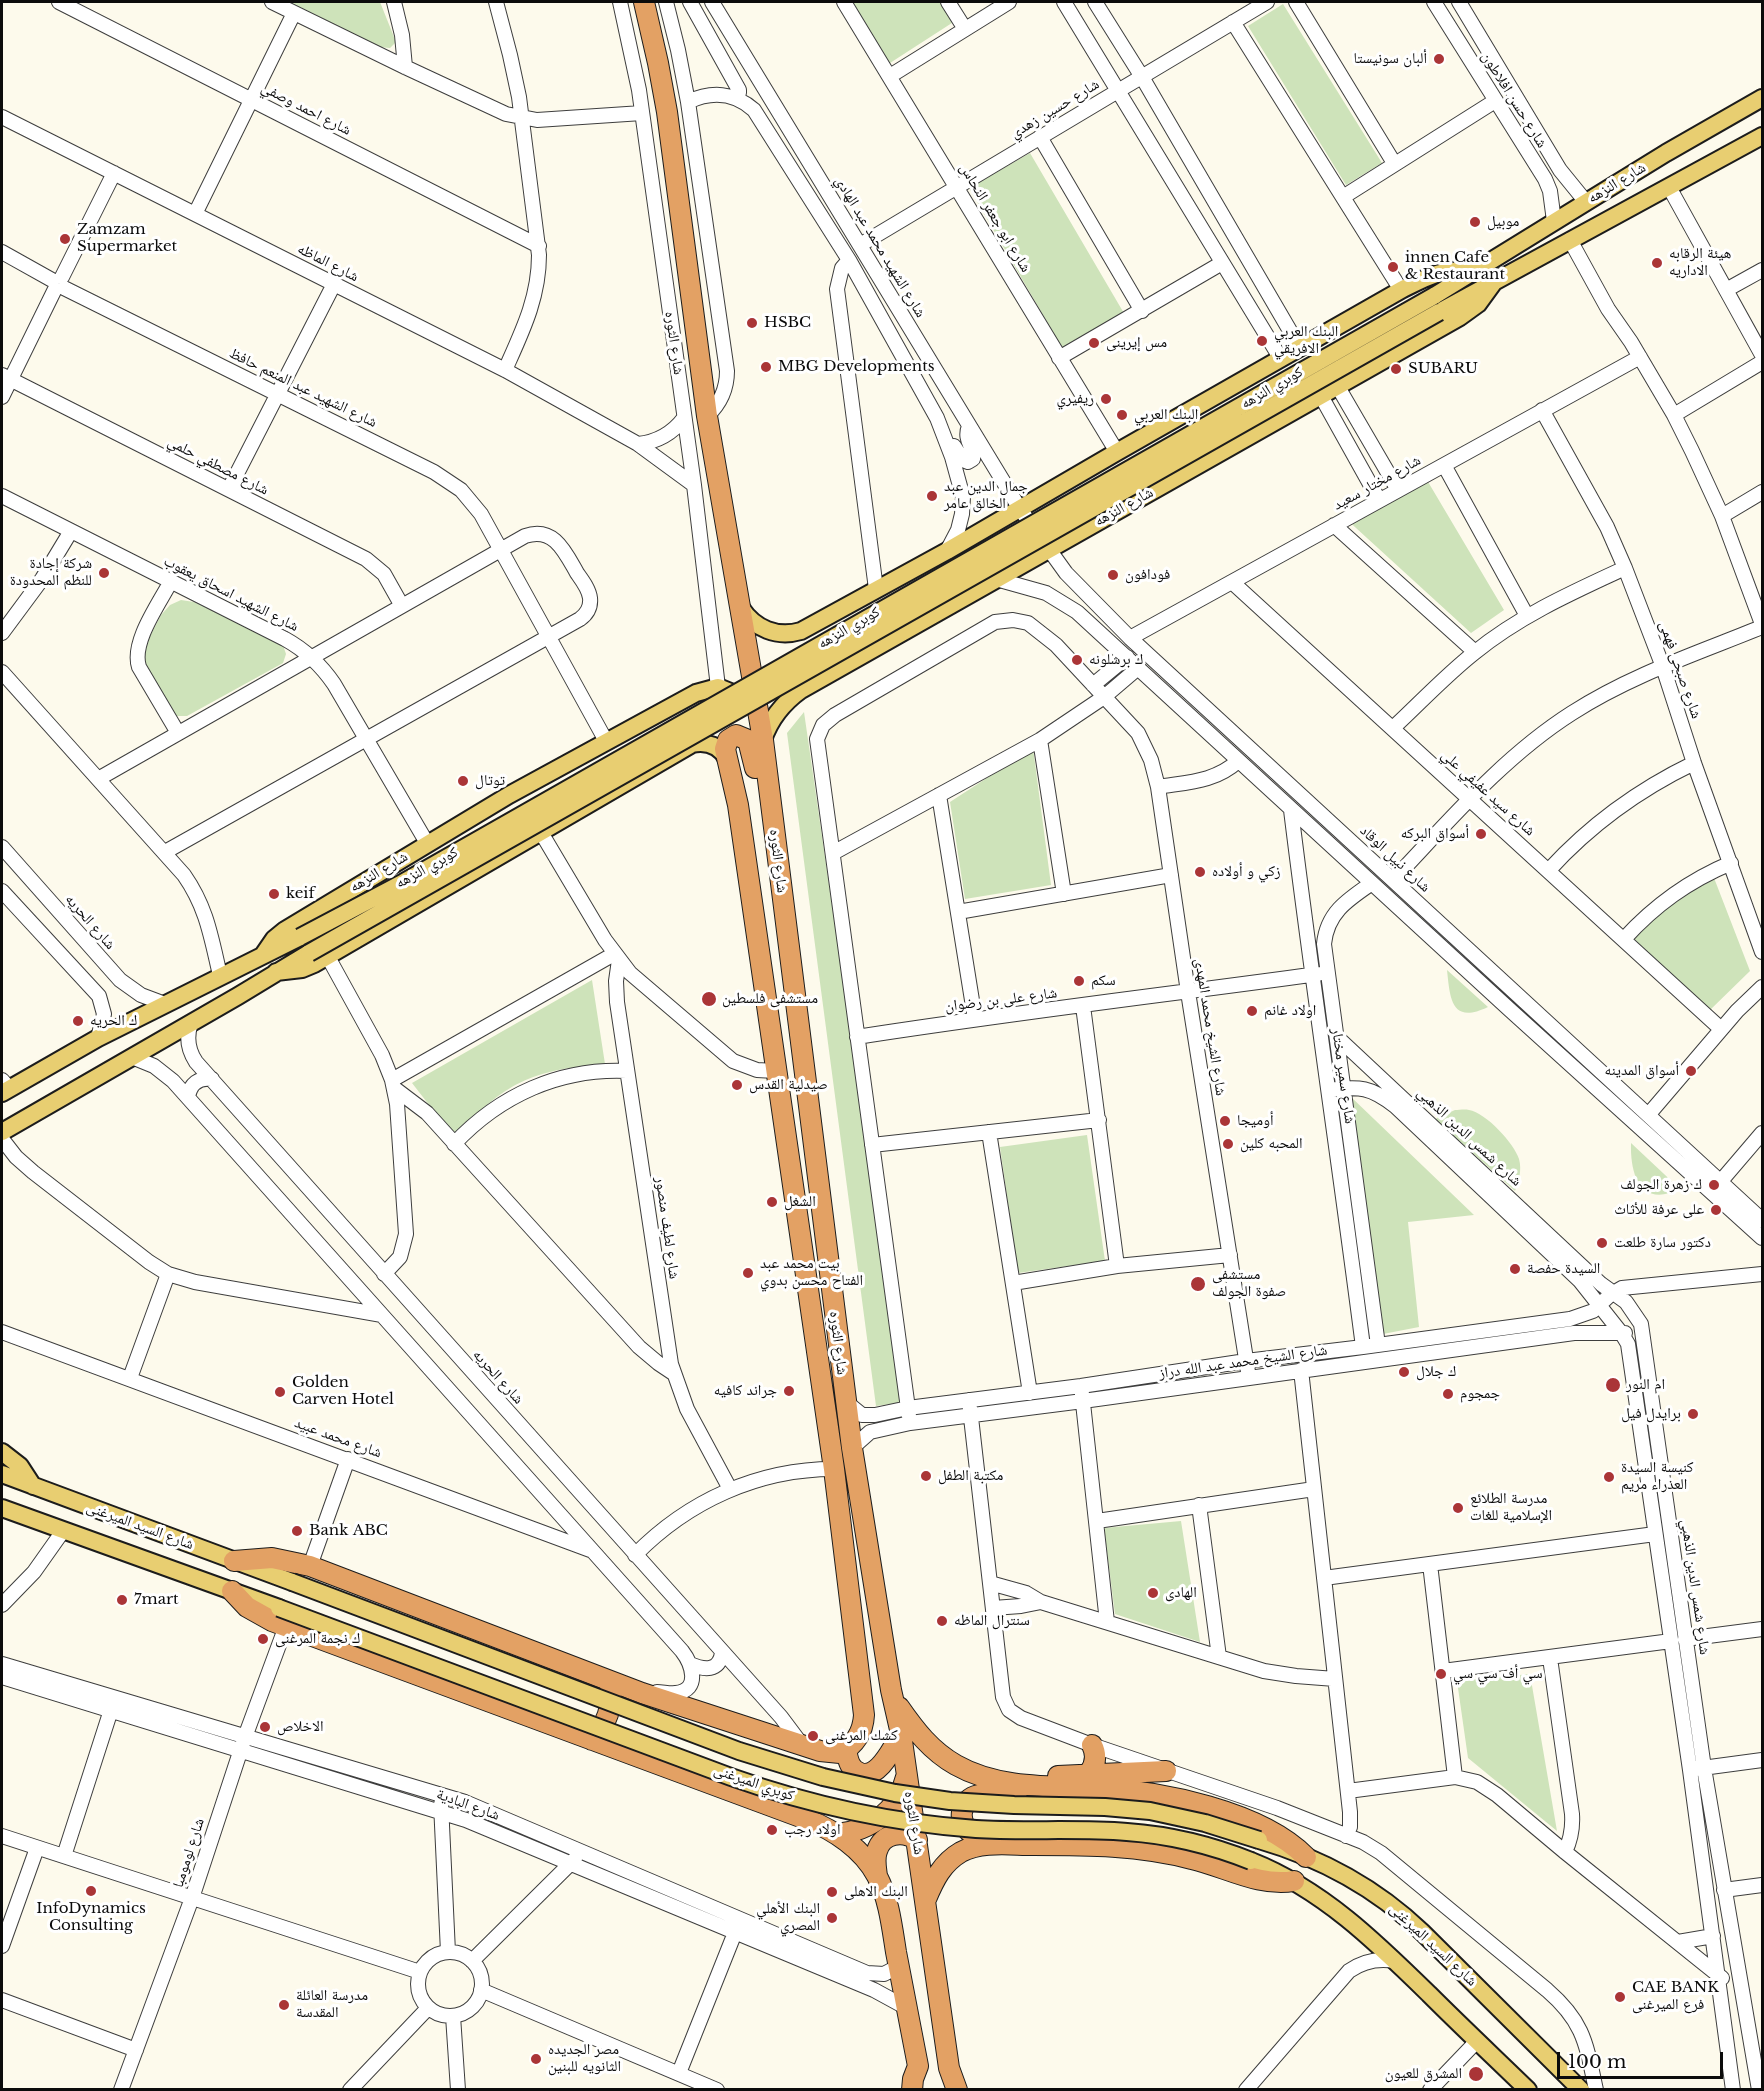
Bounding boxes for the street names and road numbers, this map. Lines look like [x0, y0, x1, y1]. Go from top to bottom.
street label: شارع حسن افلاطون [1477, 49, 1551, 151]
street label: شارع حسين زهدي [1007, 75, 1103, 143]
street label: شارع احمد وصفي [258, 79, 354, 139]
street label: شارع النزهه [1585, 159, 1649, 207]
street label: شارع ابو جعفر النحاس [955, 160, 1035, 276]
street label: شارع الشهيد محمد عبد الهادي [831, 173, 929, 321]
street label: شارع الماظه [294, 240, 362, 286]
street label: شارع الثوره [661, 310, 687, 376]
street label: شارع الشهيد عبد المنعم حافظ [226, 344, 380, 432]
street label: كوبري النزهه [1238, 363, 1306, 413]
street label: شارع مصطفي حلمي [165, 433, 271, 499]
street label: شارع مختار سعيد [1330, 451, 1424, 515]
street label: شارع النزهه [1091, 484, 1157, 530]
street label: شارع الشهيد اسحاق يعقوب [161, 552, 301, 636]
street label: كوبري النزهه [815, 603, 883, 653]
street label: شارع صبحى فهمى [1655, 619, 1705, 721]
street label: شارع سيد عفيفي علي [1437, 746, 1539, 840]
street label: شارع نبيل الوقاد [1356, 822, 1434, 896]
street label: شارع الثوره [765, 828, 791, 894]
street label: كوبري النزهه [393, 844, 461, 892]
street label: شارع النزهه [347, 848, 411, 896]
street label: شارع الحريه [61, 891, 119, 953]
street label: شارع الشيخ محمد المهدى [1190, 957, 1230, 1097]
street label: شارع على بن رضوان [944, 984, 1058, 1016]
street label: شارع سمير مختار [1327, 1027, 1359, 1125]
street label: شارع شمس الدين الذهبي [1413, 1084, 1525, 1190]
street label: شارع لطيف منصور [651, 1176, 683, 1280]
street label: شارع الثوره [825, 1310, 851, 1376]
street label: شارع الشيخ محمد عبد الله دراز [1158, 1341, 1328, 1383]
street label: شارع الحريه [469, 1346, 527, 1408]
street label: شارع محمد عبيد [292, 1414, 384, 1462]
street label: شارع السيد الميرغنى [84, 1498, 196, 1554]
street label: شارع شمس الدين الذهبي [1677, 1518, 1713, 1656]
street label: كوبري الميرغنى [712, 1761, 796, 1805]
street label: شارع البادية [434, 1785, 502, 1825]
street label: شارع الثوره [900, 1790, 928, 1856]
street label: شارع لومومبا [169, 1816, 209, 1890]
street label: شارع السيد الميرغنى [1386, 1900, 1480, 1990]

